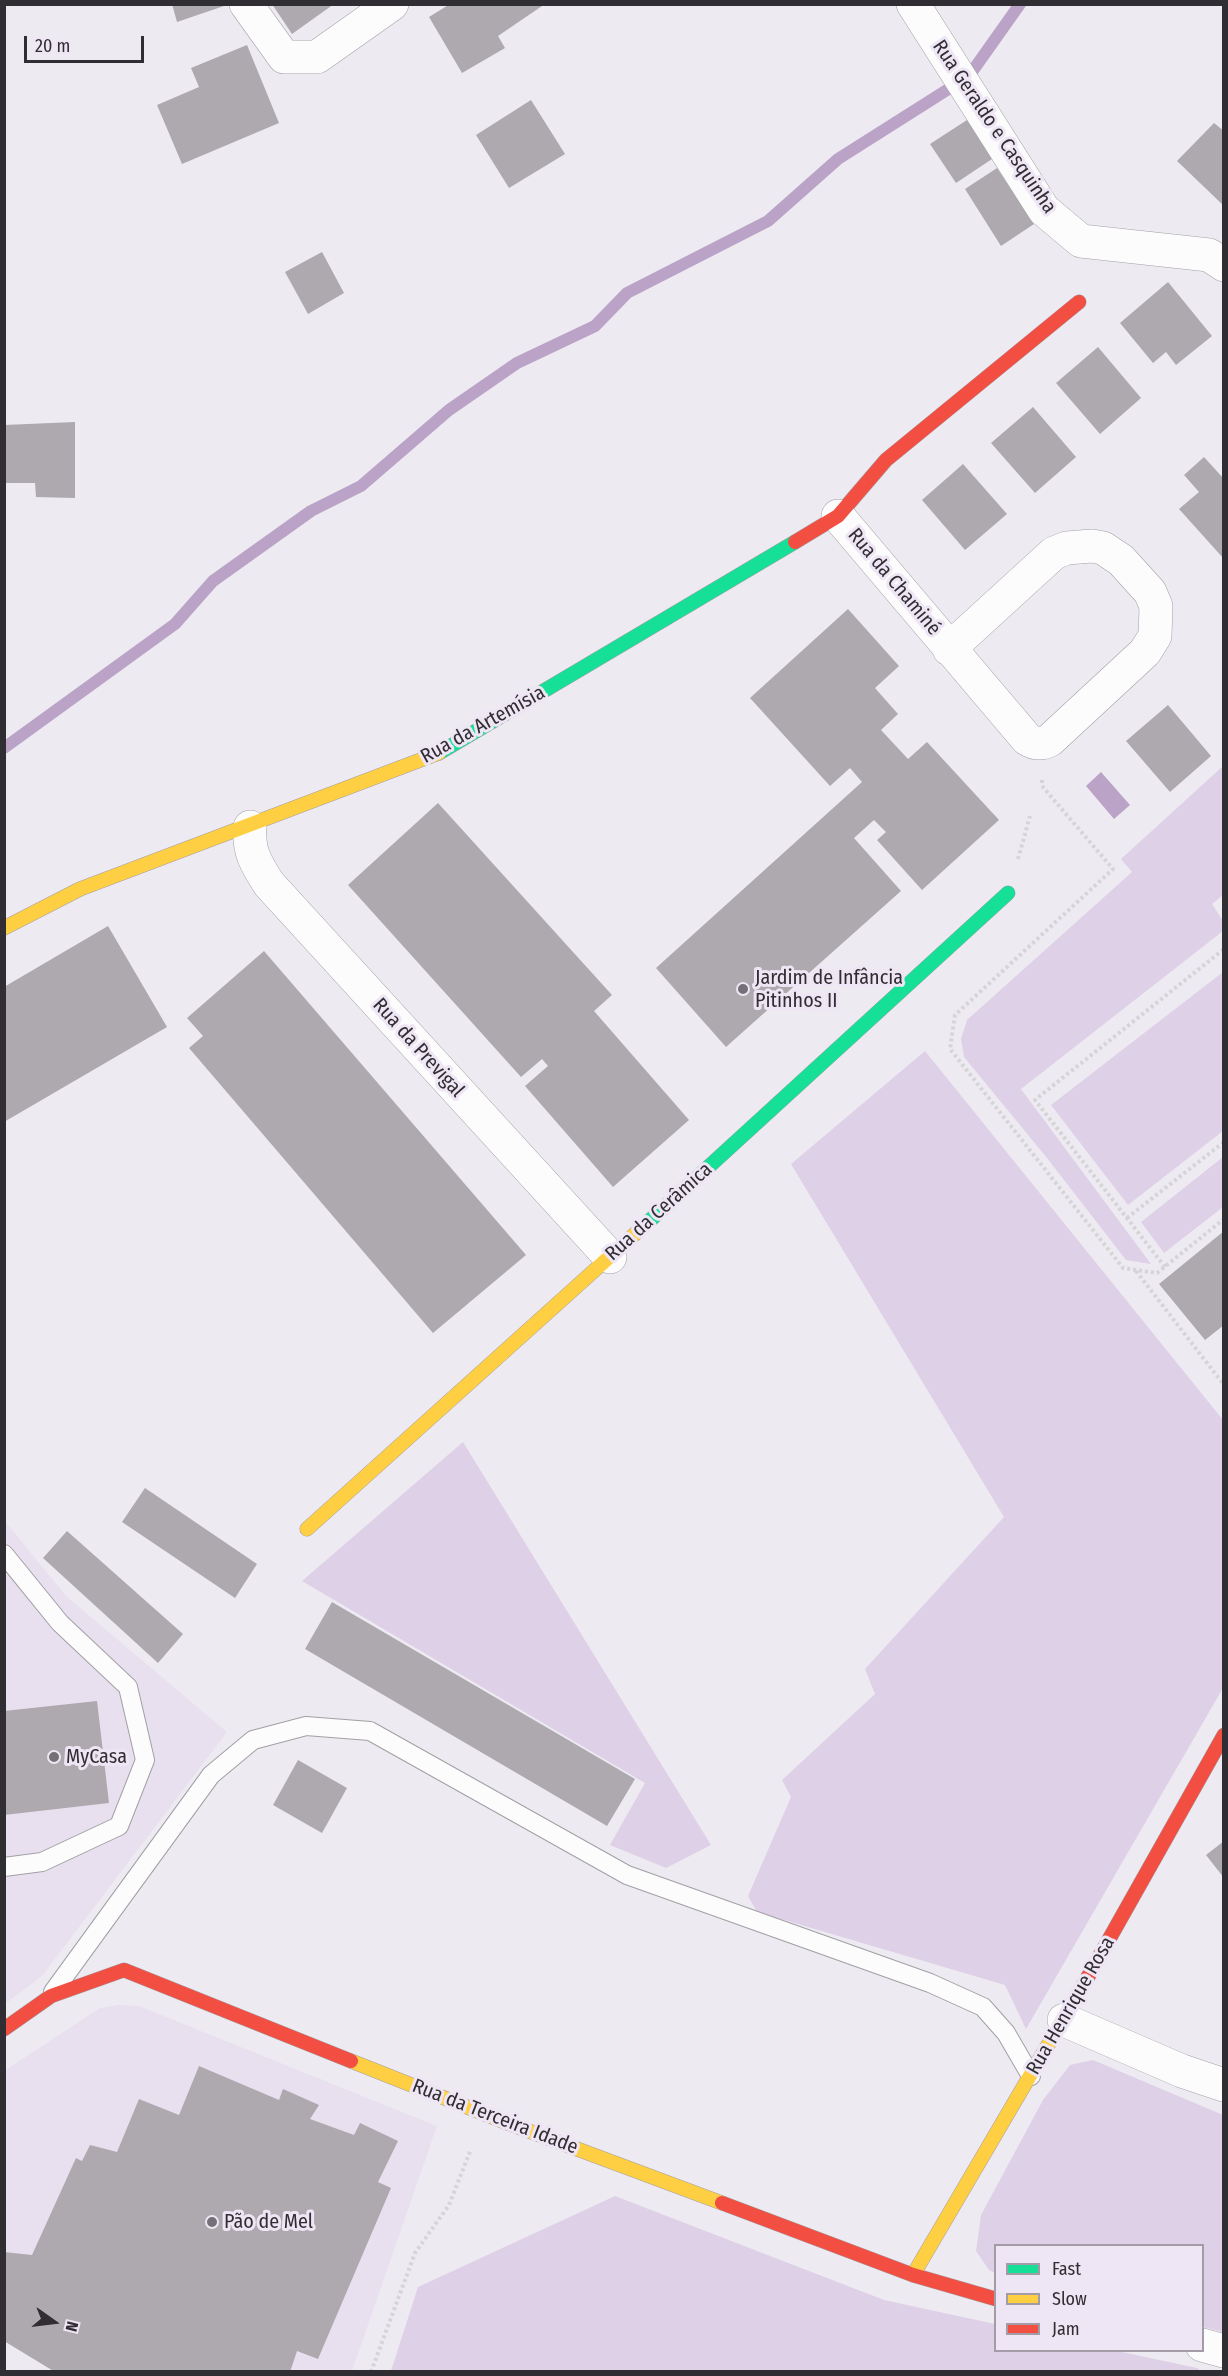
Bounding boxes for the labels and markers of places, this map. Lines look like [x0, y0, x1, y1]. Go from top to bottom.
place label: Jardim de Infância Pitinhos II [755, 966, 903, 1013]
marker: Jardim de Infância Pitinhos II [736, 982, 750, 996]
place label: MyCasa [66, 1745, 127, 1769]
marker: MyCasa [47, 1750, 61, 1764]
place label: Pão de Mel [224, 2210, 313, 2234]
marker: Pão de Mel [205, 2215, 219, 2229]

